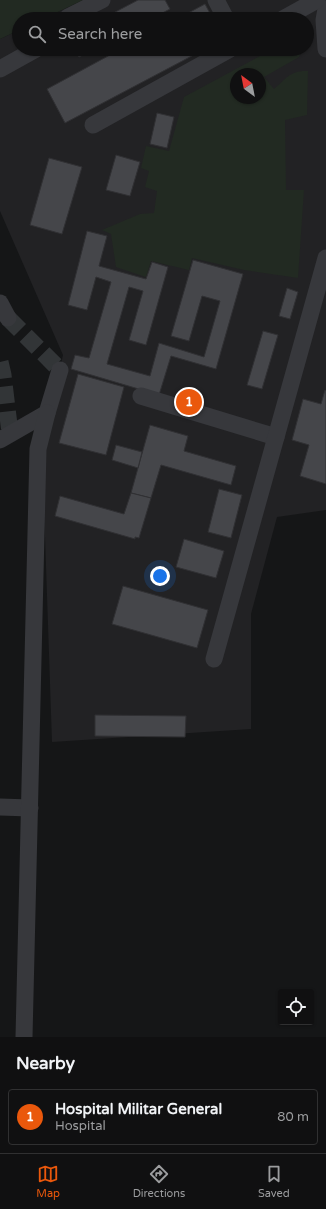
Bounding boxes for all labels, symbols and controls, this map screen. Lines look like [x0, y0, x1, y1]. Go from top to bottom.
search box [12, 12, 314, 56]
icon: search [26, 23, 48, 45]
text: Search here [58, 25, 142, 43]
north arrow [230, 68, 266, 104]
pin: 1 [176, 387, 202, 417]
your location [150, 566, 170, 586]
map controls [278, 989, 314, 1025]
button: locate [278, 989, 314, 1025]
text: Nearby [16, 1053, 75, 1074]
text: Hospital Militar General [55, 1100, 222, 1118]
text: 1 [26, 1109, 34, 1125]
text: 80 m [277, 1109, 309, 1125]
text: Hospital [55, 1118, 106, 1134]
tab: Map [36, 1163, 60, 1200]
tab: Directions [133, 1163, 185, 1200]
tab: Saved [258, 1163, 290, 1200]

